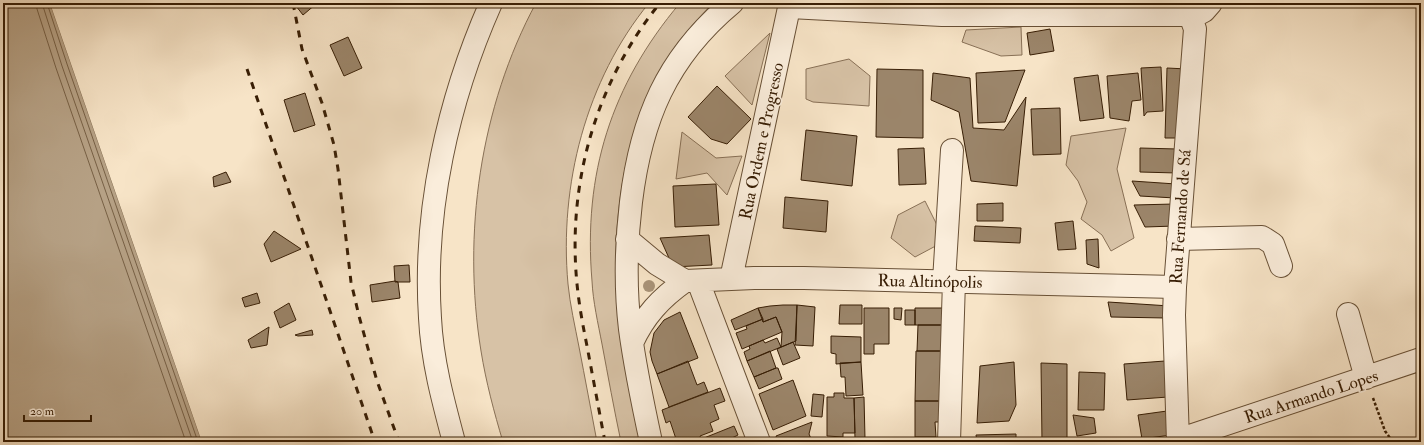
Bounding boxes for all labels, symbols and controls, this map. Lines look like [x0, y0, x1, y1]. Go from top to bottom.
street label: Rua Ordem e Progresso [735, 61, 788, 222]
street label: Rua Fernando de Sá [1165, 148, 1196, 285]
street label: Rua Altinópolis [877, 270, 983, 294]
street label: Rua Armando Lopes [1242, 365, 1381, 429]
scale bar [24, 397, 91, 423]
text: 20 m [30, 404, 55, 419]

